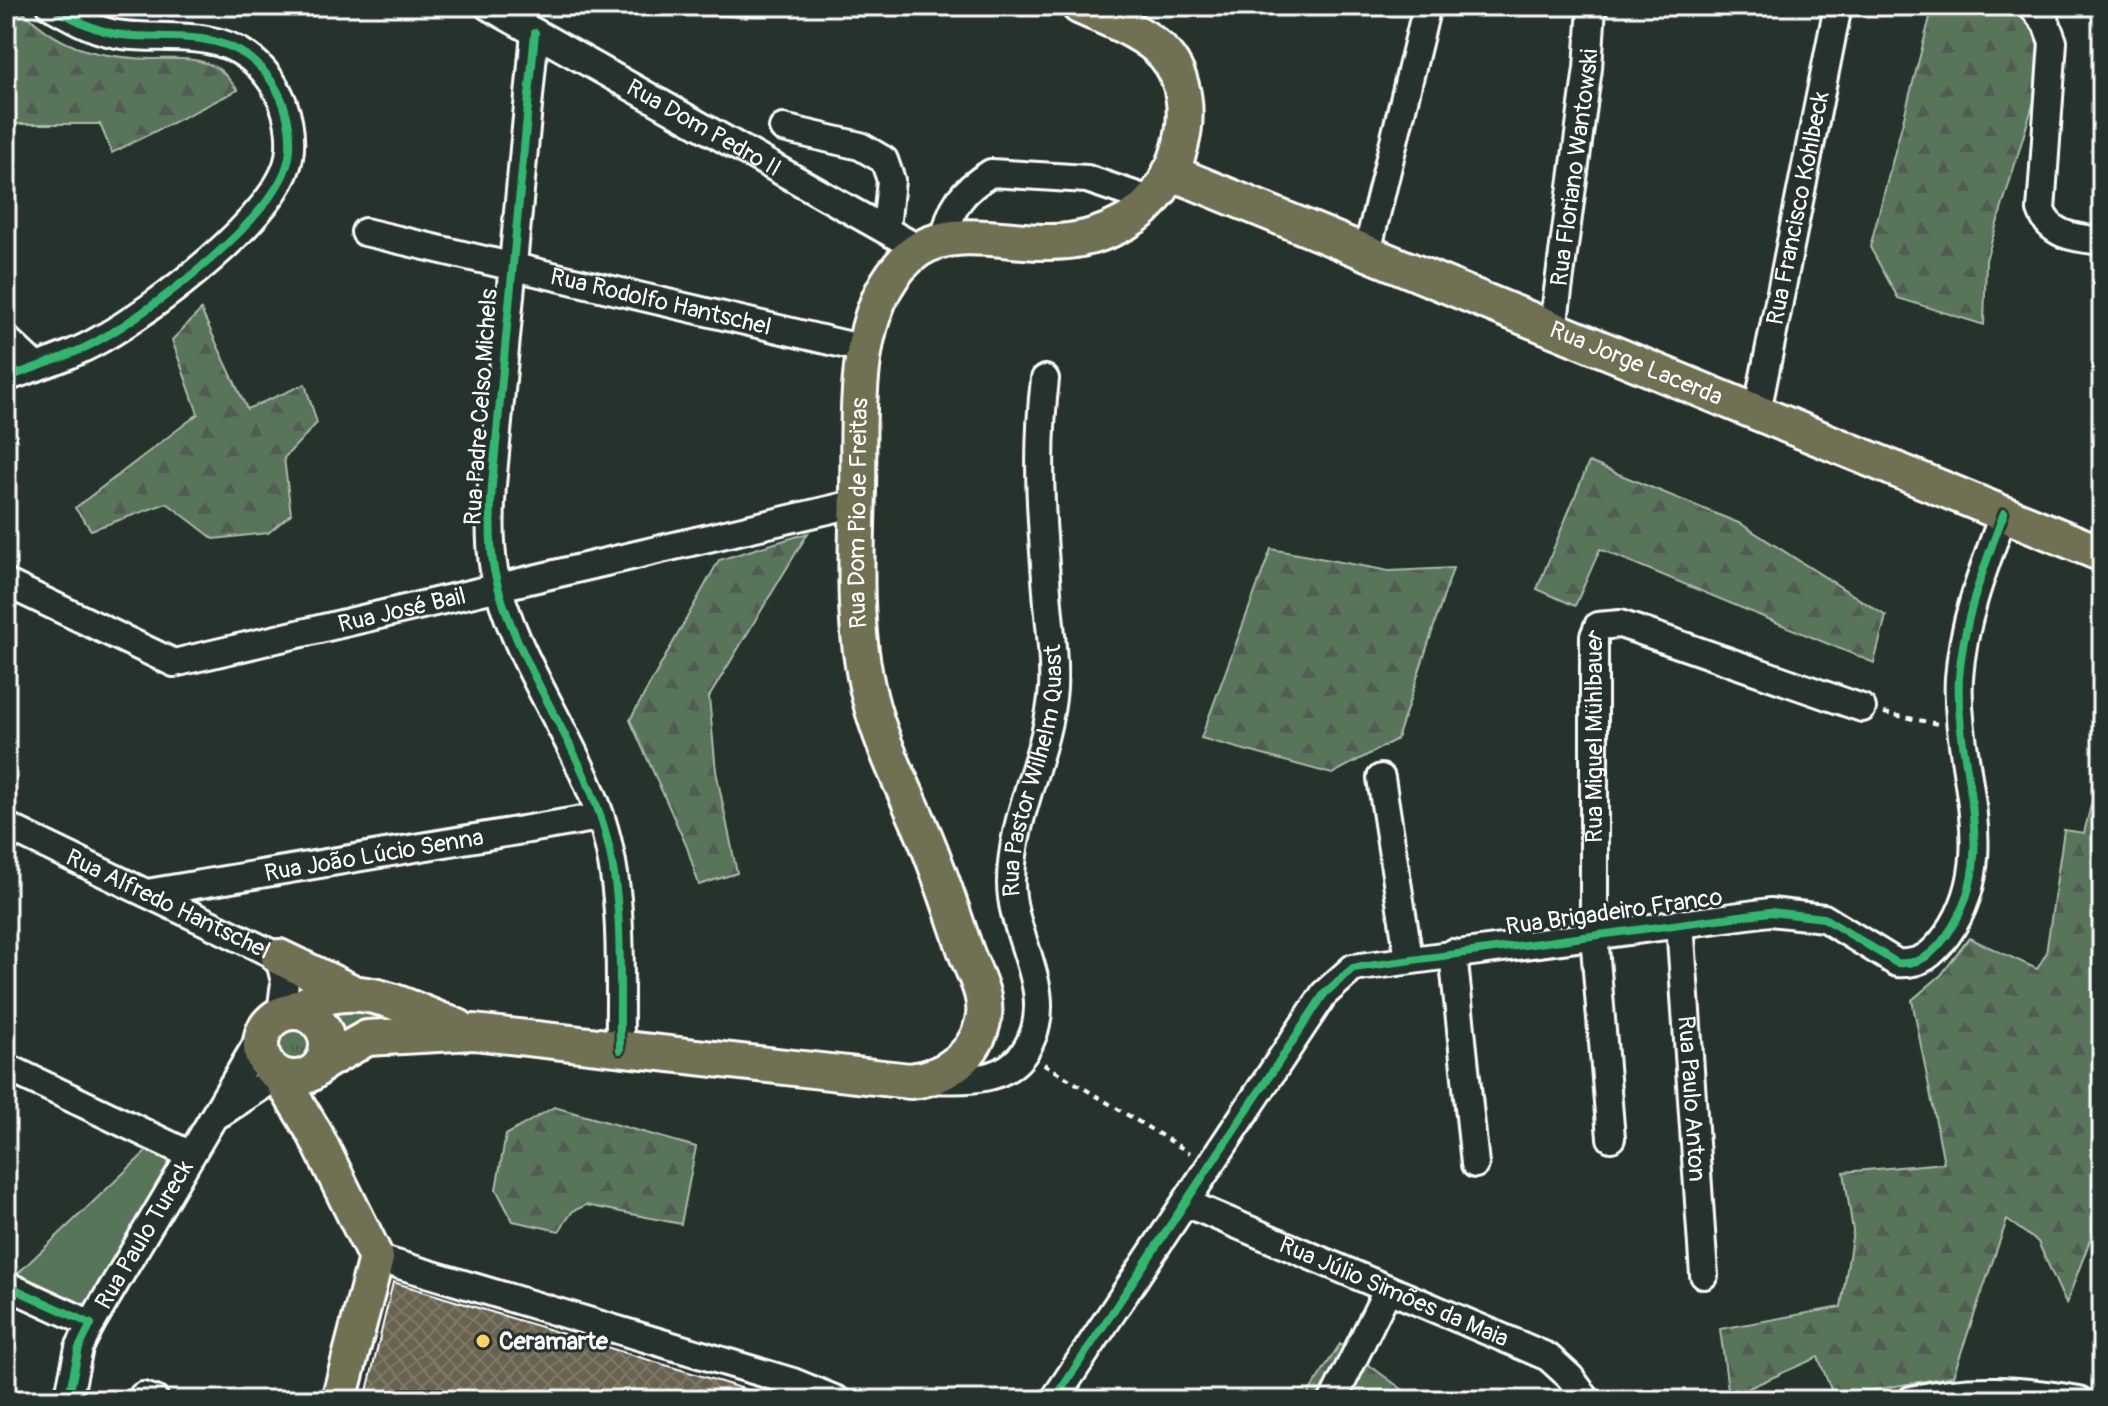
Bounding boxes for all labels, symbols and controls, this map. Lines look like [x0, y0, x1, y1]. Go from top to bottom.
street label: Rua Floriano Wantowski [1544, 48, 1604, 288]
street label: Rua Dom Pedro II [622, 73, 786, 183]
street label: Rua Francisco Kohlbeck [1760, 89, 1835, 327]
street label: Rua Rodolfo Hantschel [548, 261, 774, 341]
street label: Rua Padre Celso Michels [458, 287, 504, 526]
street label: Rua Jorge Lacerda [1546, 315, 1727, 412]
street label: Rua Dom Pio de Freitas [842, 397, 874, 630]
street label: Rua José Bail [335, 581, 468, 639]
street label: Rua Miguel Mühlbauer [1579, 625, 1610, 843]
street label: Rua Pastor Wilhelm Quast [996, 643, 1068, 898]
street label: Rua João Lúcio Senna [262, 822, 485, 888]
street label: Rua Alfredo Hantschel [61, 843, 275, 965]
street label: Rua Brigadeiro Franco [1504, 882, 1724, 942]
street label: Rua Paulo Anton [1672, 1015, 1712, 1182]
street label: Rua Paulo Tureck [89, 1155, 199, 1314]
street label: Rua Júlio Simões da Maia [1275, 1230, 1513, 1353]
place label: Ceramarte [499, 1327, 609, 1356]
marker: Ceramarte [474, 1332, 492, 1350]

